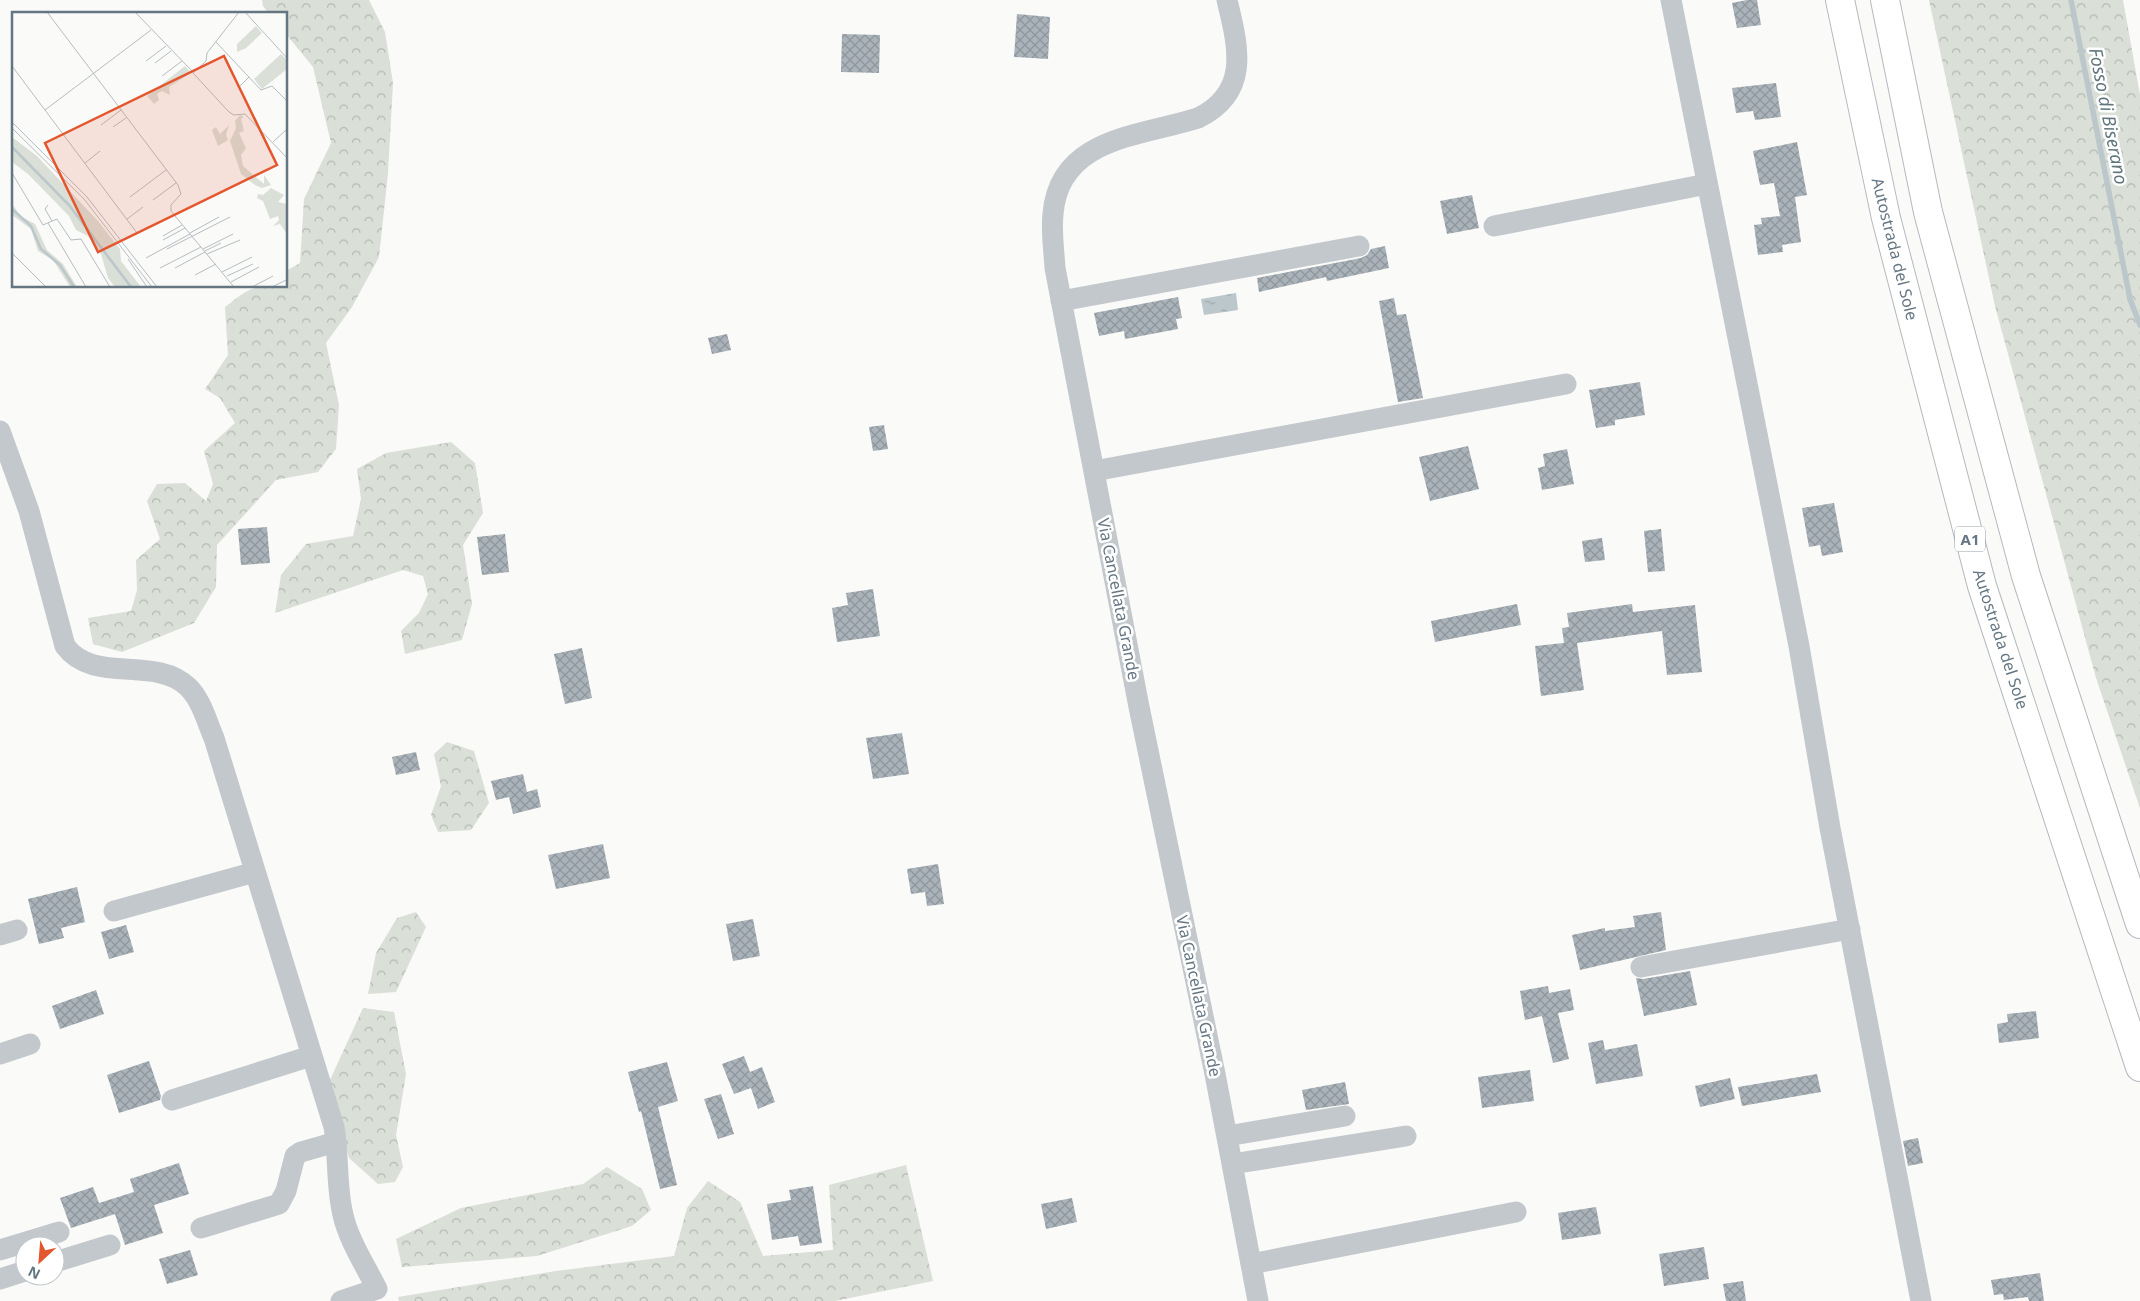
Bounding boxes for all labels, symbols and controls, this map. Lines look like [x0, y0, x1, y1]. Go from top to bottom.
inset map [12, 12, 288, 288]
water label: Fosso di Biserano [2084, 46, 2134, 186]
street label: Autostrada del Sole [1867, 175, 1923, 323]
street label: Via Cancellata Grande [1093, 516, 1145, 682]
road number: A1 [1955, 526, 1985, 552]
street label: Autostrada del Sole [1968, 566, 2034, 712]
street label: Via Cancellata Grande [1171, 913, 1227, 1079]
north arrow [15, 1236, 65, 1286]
text: N [25, 1262, 43, 1284]

